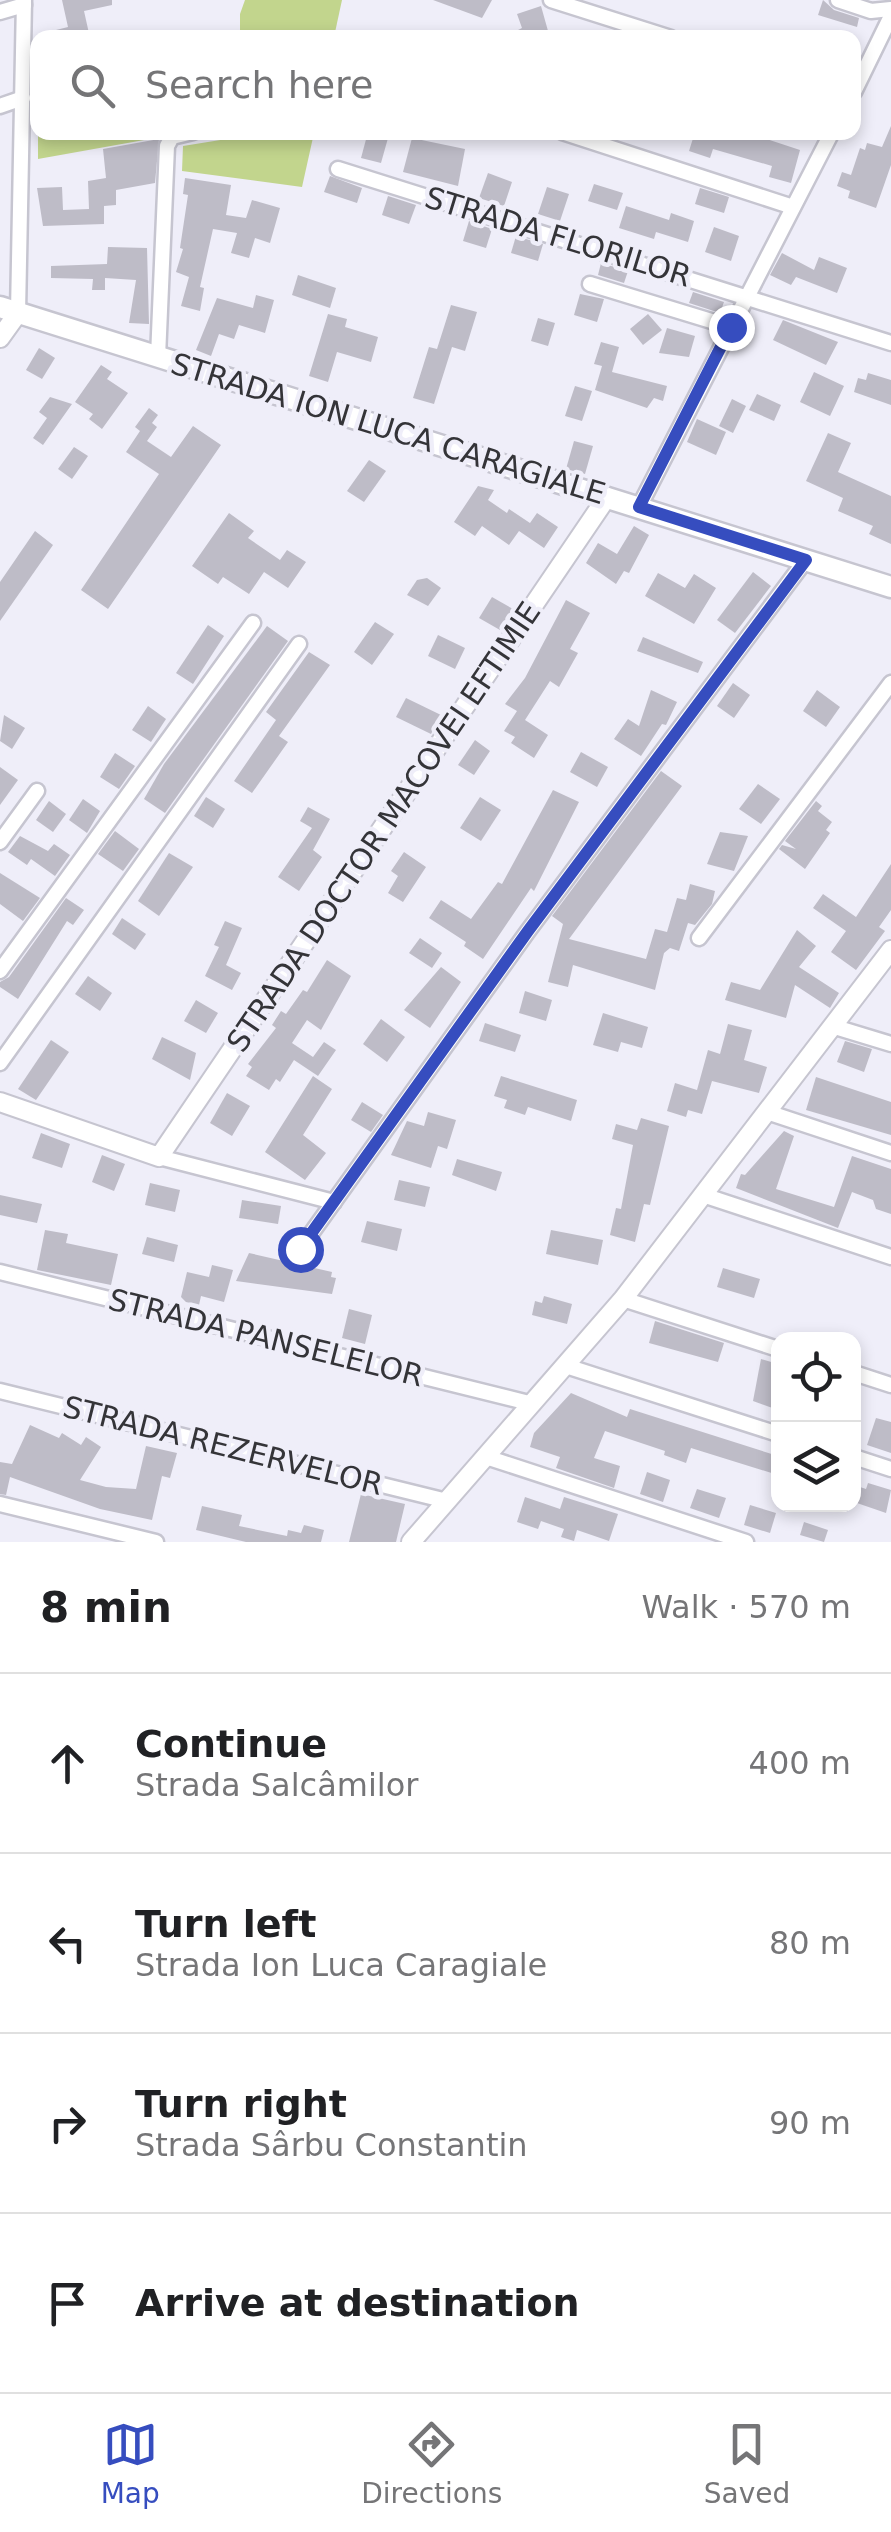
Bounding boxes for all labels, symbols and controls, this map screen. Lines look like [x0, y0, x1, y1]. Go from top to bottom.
search box [30, 30, 861, 140]
icon: search [65, 58, 120, 113]
text: Search here [145, 63, 373, 107]
street label: STRADA FLORILOR [421, 179, 695, 294]
route end [709, 305, 755, 351]
street label: STRADA ION LUCA CARAGIALE [167, 346, 609, 511]
street label: STRADA DOCTOR MACOVEI EFTIMIE [220, 595, 548, 1058]
route start [278, 1227, 324, 1273]
street label: STRADA PANSELELOR [105, 1281, 427, 1394]
map controls [771, 1332, 861, 1512]
button: locate [771, 1332, 861, 1422]
street label: STRADA REZERVELOR [60, 1389, 387, 1502]
button: layers [771, 1422, 861, 1512]
text: 8 min [40, 1583, 172, 1632]
text: Walk · 570 m [641, 1588, 851, 1626]
text: Continue [135, 1722, 327, 1766]
icon: ahead [40, 1736, 95, 1791]
text: 400 m [749, 1744, 851, 1782]
text: Strada Salcâmilor [135, 1766, 418, 1804]
text: Turn left [135, 1902, 316, 1946]
icon: left [40, 1916, 95, 1971]
text: 80 m [769, 1924, 851, 1962]
text: Strada Ion Luca Caragiale [135, 1946, 547, 1984]
text: Turn right [135, 2082, 347, 2126]
icon: right [40, 2096, 95, 2151]
text: 90 m [769, 2104, 851, 2142]
text: Strada Sârbu Constantin [135, 2126, 528, 2164]
icon: arrive [40, 2276, 95, 2331]
text: Arrive at destination [135, 2281, 580, 2325]
tab: Map [101, 2417, 160, 2510]
tab: Directions [361, 2417, 502, 2510]
tab: Saved [704, 2417, 790, 2510]

